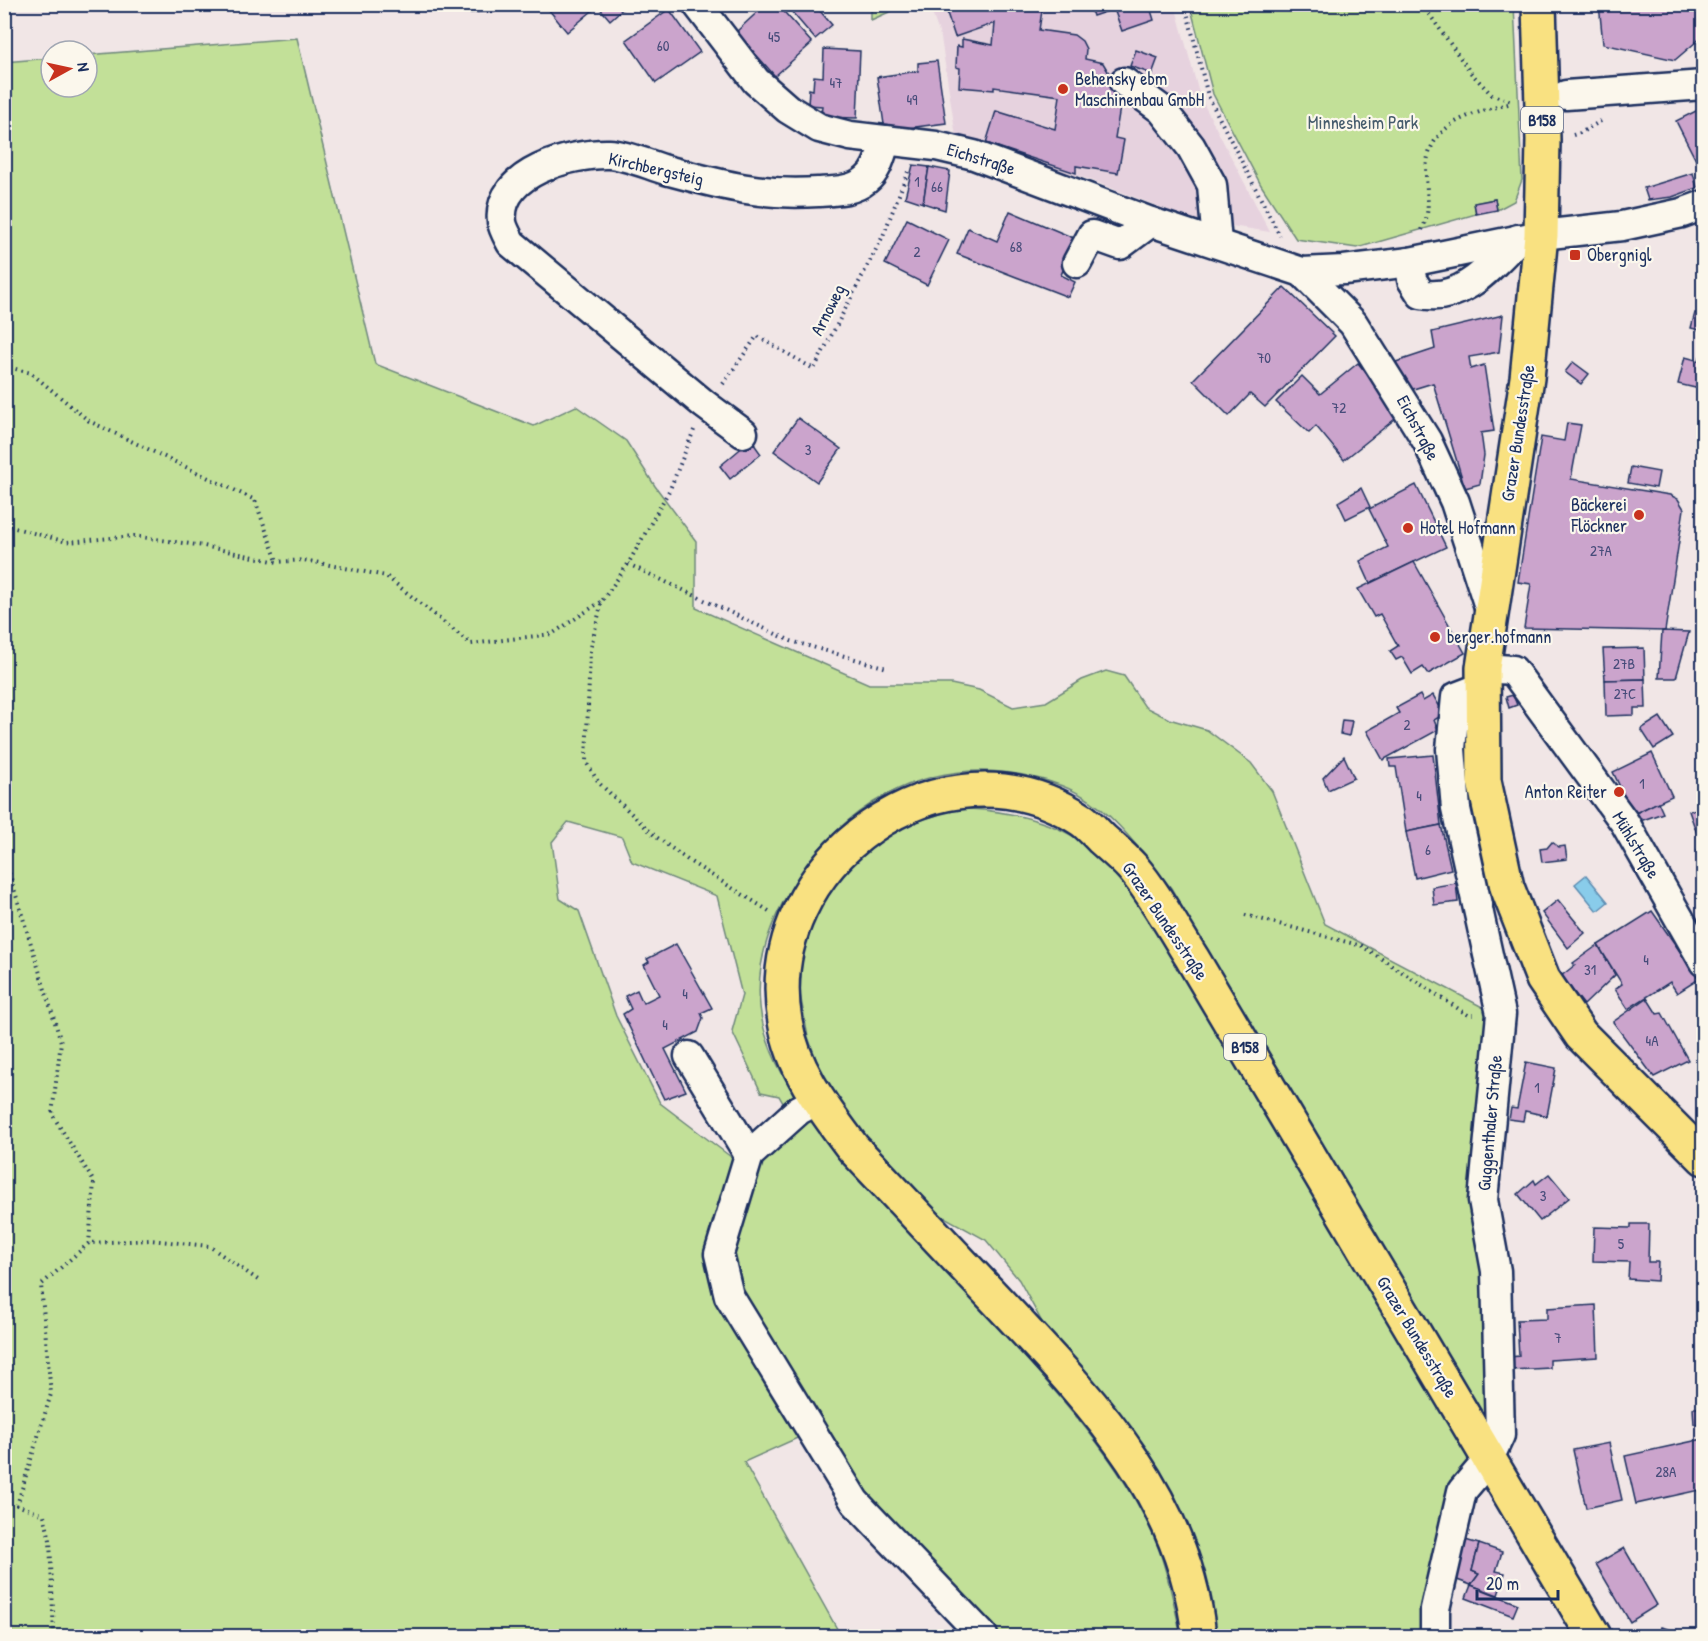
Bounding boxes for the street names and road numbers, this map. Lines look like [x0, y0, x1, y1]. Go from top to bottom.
road number: B158 [1521, 107, 1563, 133]
street label: Eichstraße [944, 136, 1018, 181]
street label: Kirchbergsteig [606, 145, 706, 192]
street label: Arnoweg [804, 280, 851, 340]
street label: Grazer Bundesstraße [1494, 363, 1541, 503]
street label: Eichstraße [1391, 391, 1446, 465]
street label: Mühlstraße [1607, 807, 1666, 883]
street label: Grazer Bundesstraße [1116, 857, 1214, 985]
road number: B158 [1224, 1034, 1266, 1060]
street label: Guggenthaler Straße [1471, 1054, 1508, 1192]
street label: Grazer Bundesstraße [1371, 1271, 1464, 1402]

